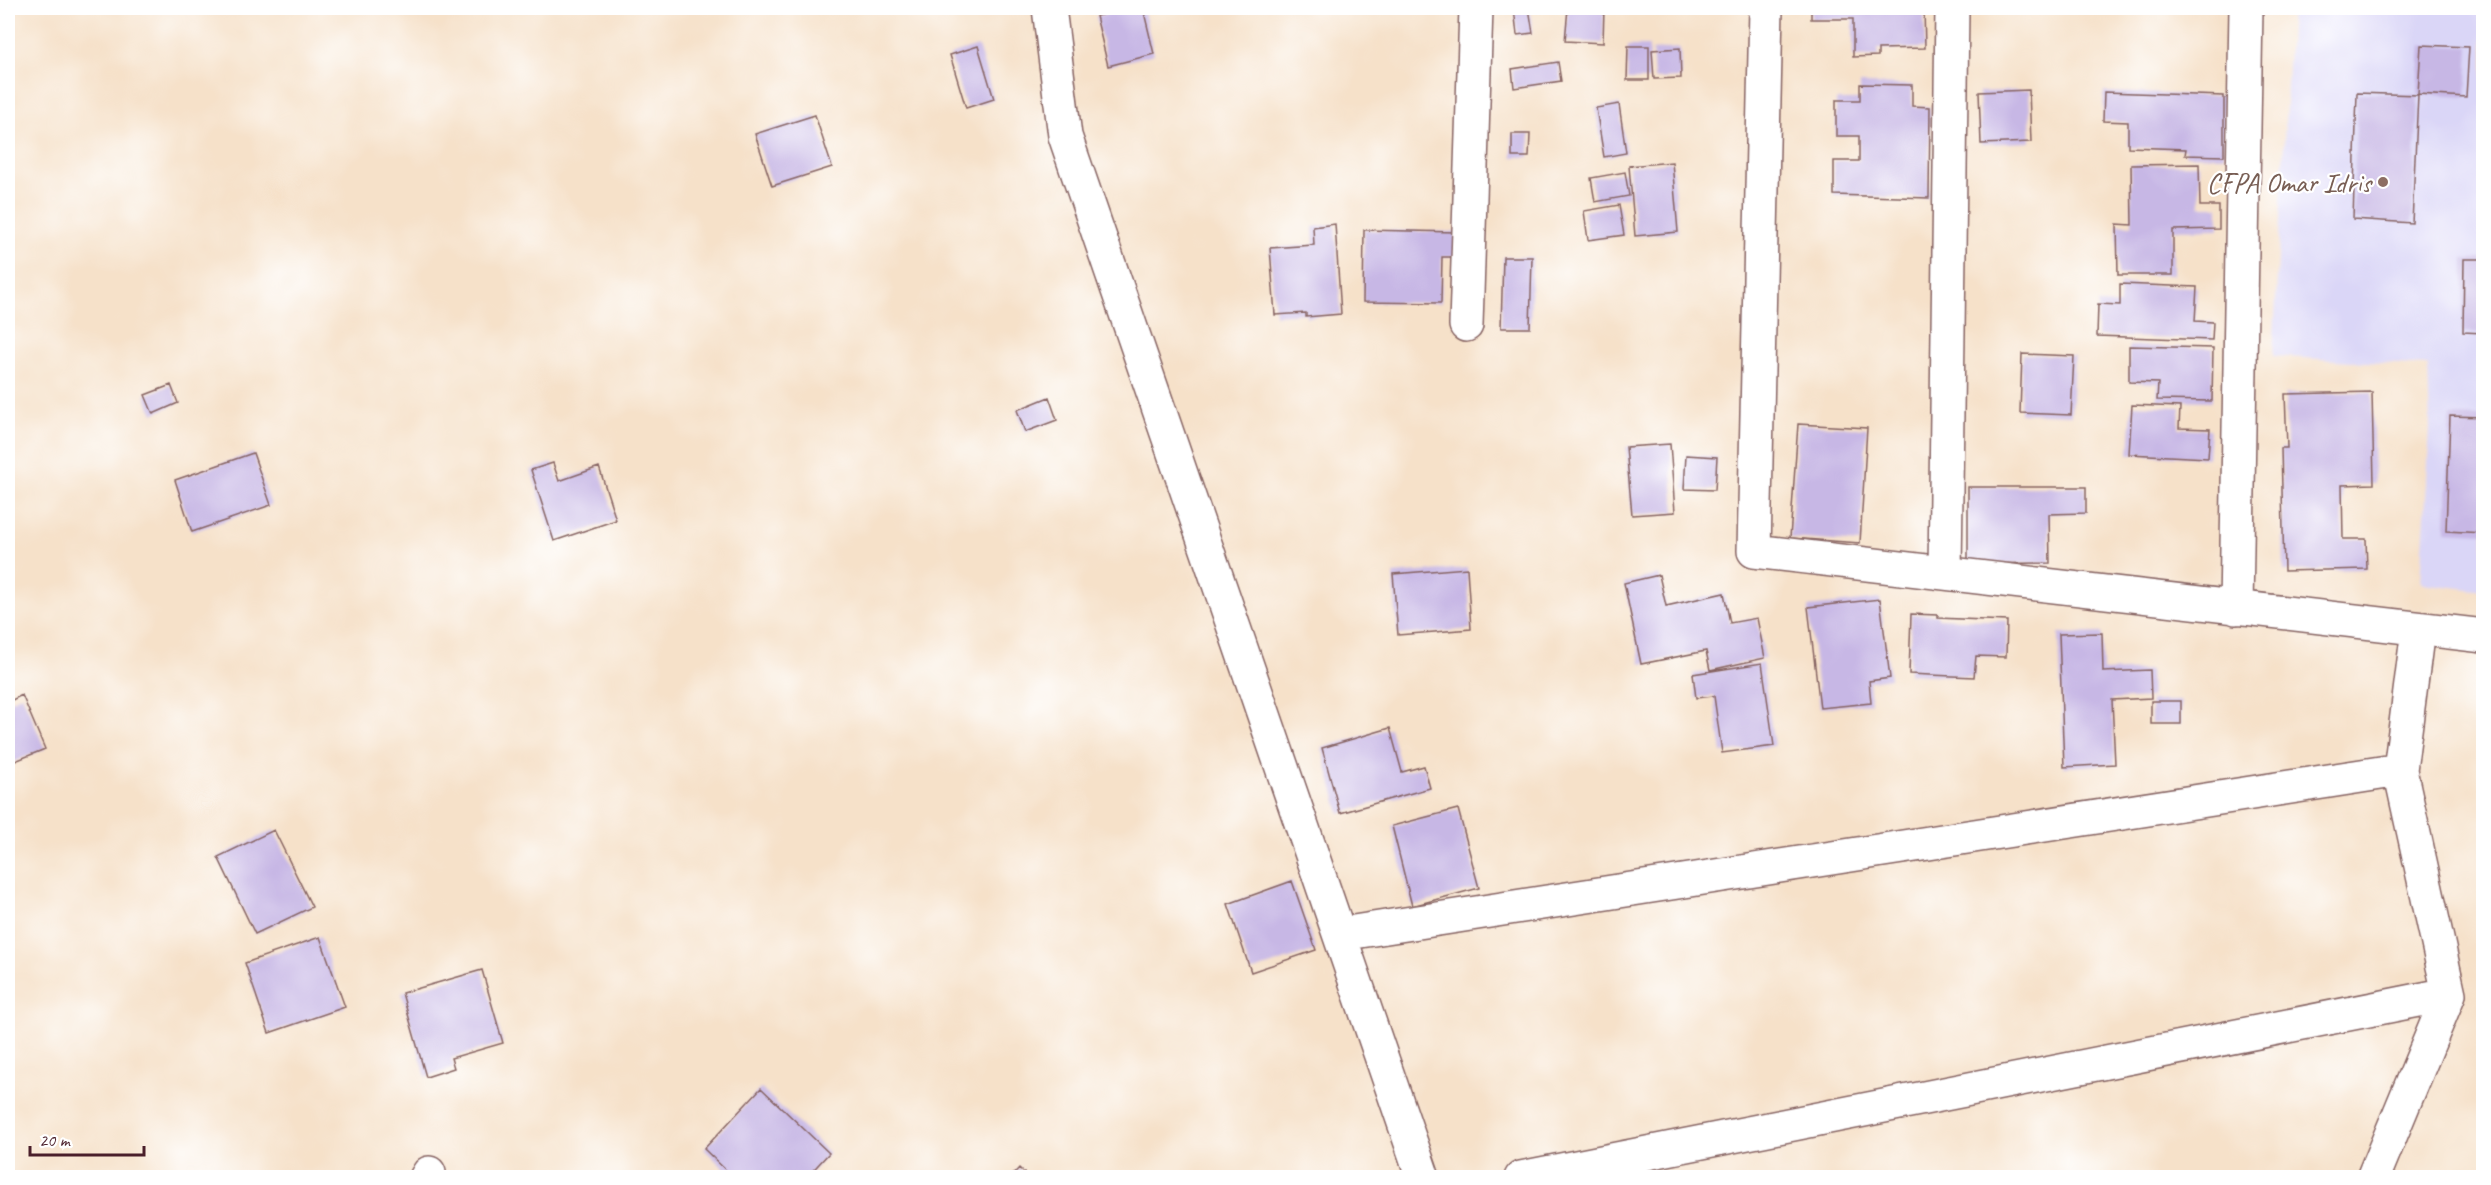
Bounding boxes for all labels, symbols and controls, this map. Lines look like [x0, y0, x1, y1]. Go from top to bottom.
place label: CFPA Omar Idris [2207, 165, 2373, 200]
marker: CFPA Omar Idris [2376, 175, 2390, 189]
scale bar [30, 1119, 144, 1157]
text: 20 m [39, 1129, 72, 1151]

